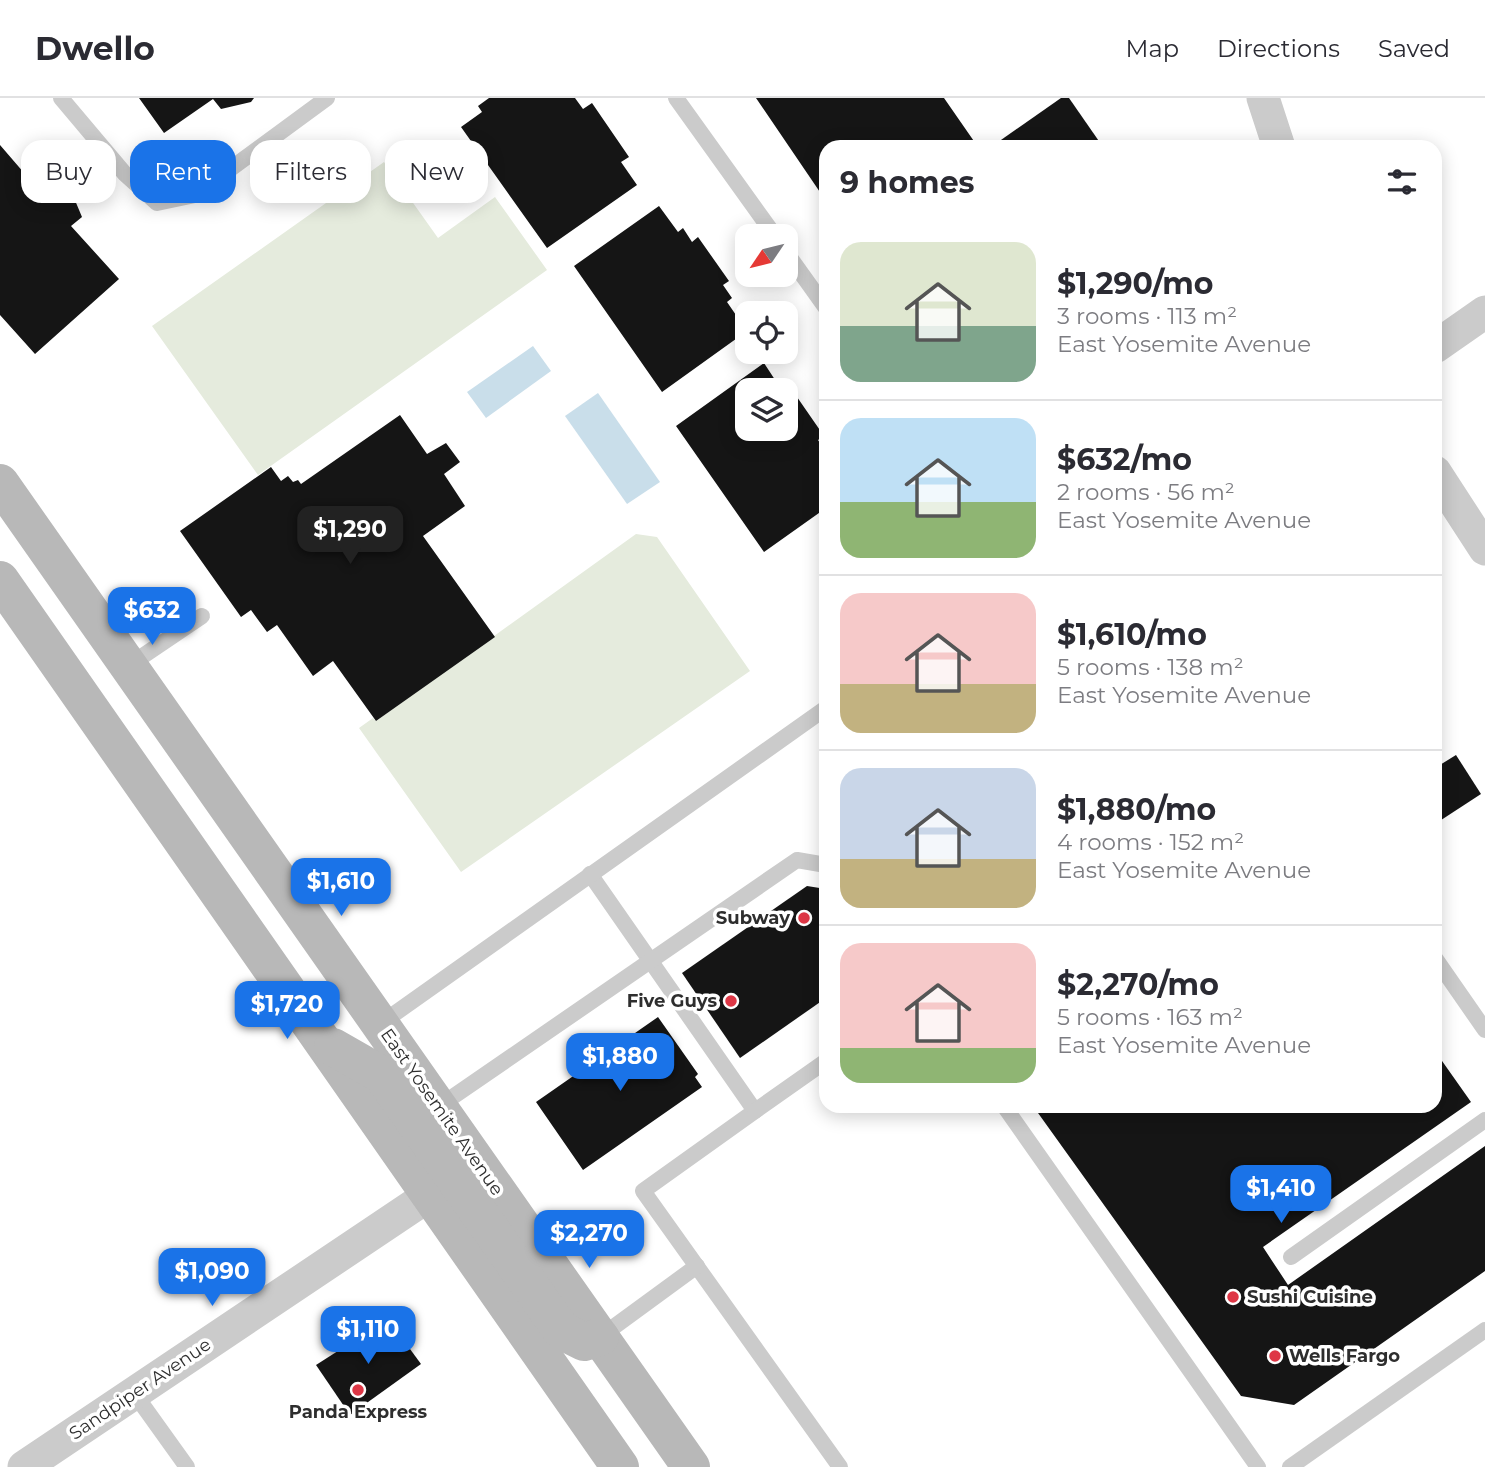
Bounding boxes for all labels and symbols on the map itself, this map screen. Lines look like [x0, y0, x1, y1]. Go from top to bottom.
north arrow [735, 224, 798, 287]
pin: $1,290 [293, 506, 407, 566]
pin: $632 [111, 588, 193, 647]
pin: $1,610 [284, 858, 398, 918]
place label: Subway [716, 907, 790, 929]
marker: Subway [796, 910, 812, 926]
pin: $1,720 [230, 982, 344, 1041]
place label: Five Guys [627, 990, 717, 1012]
marker: Five Guys [723, 993, 739, 1009]
street label: East Yosemite Avenue [376, 1024, 508, 1200]
pin: $1,880 [563, 1034, 677, 1093]
pin: $1,410 [1224, 1166, 1338, 1225]
pin: $2,270 [532, 1210, 646, 1270]
pin: $1,090 [155, 1248, 269, 1308]
place label: Sushi Cuisine [1247, 1286, 1373, 1308]
marker: Sushi Cuisine [1225, 1289, 1241, 1305]
pin: $1,110 [311, 1306, 425, 1366]
street label: Sandpiper Avenue [65, 1333, 215, 1445]
place label: Wells Fargo [1289, 1345, 1400, 1367]
marker: Wells Fargo [1267, 1348, 1283, 1364]
marker: Panda Express [350, 1382, 366, 1398]
place label: Panda Express [289, 1401, 428, 1423]

